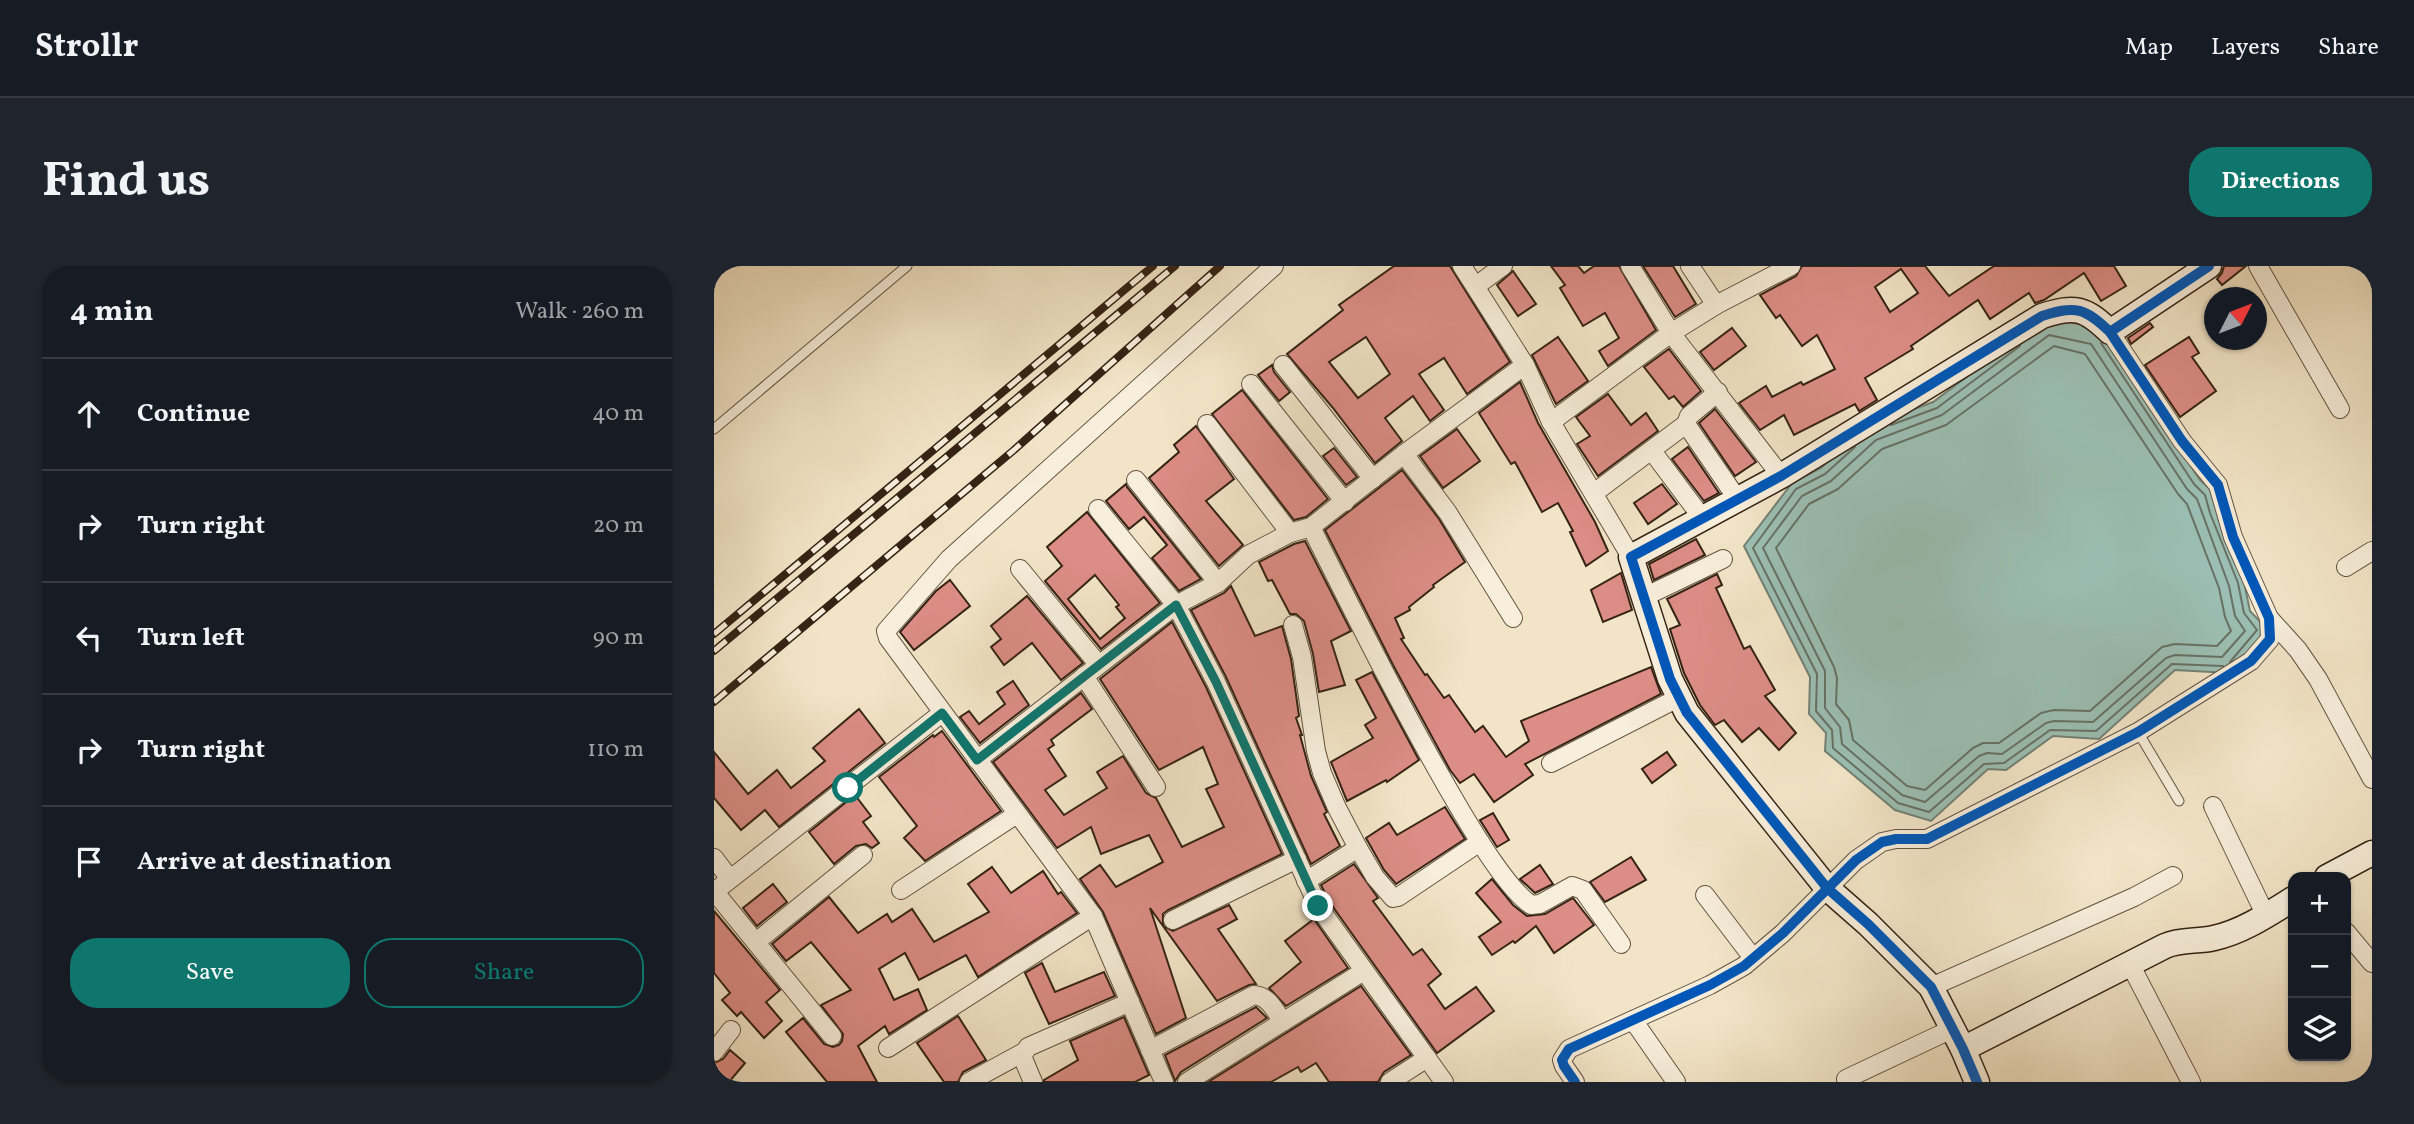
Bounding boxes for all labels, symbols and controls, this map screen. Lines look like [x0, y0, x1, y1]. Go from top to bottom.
text: Strollr [35, 25, 138, 71]
text: Map [2125, 31, 2173, 65]
text: Layers [2211, 31, 2280, 65]
text: Share [2318, 31, 2379, 65]
button: Directions [2189, 147, 2372, 217]
text: Find us [42, 148, 210, 217]
north arrow [2204, 287, 2267, 350]
text: 4 min [70, 291, 154, 333]
text: Walk · 260 m [515, 296, 644, 328]
icon: ahead [70, 395, 108, 433]
text: Continue [137, 396, 250, 432]
text: 40 m [592, 398, 644, 430]
icon: right [70, 507, 108, 545]
text: Turn right [137, 508, 265, 544]
text: 20 m [593, 510, 644, 542]
icon: left [70, 619, 108, 657]
text: Turn left [137, 620, 245, 656]
text: 90 m [593, 622, 644, 654]
icon: right [70, 731, 108, 769]
text: Turn right [137, 732, 265, 768]
text: 110 m [587, 734, 644, 766]
route start [832, 772, 863, 803]
icon: arrive [70, 843, 108, 881]
text: Arrive at destination [137, 844, 392, 880]
map controls [2288, 872, 2351, 1061]
button: + [2288, 872, 2351, 935]
route end [1302, 890, 1333, 921]
button: − [2288, 935, 2351, 998]
button: Save [70, 938, 350, 1008]
button: Share [364, 938, 644, 1008]
button: layers [2288, 998, 2351, 1061]

